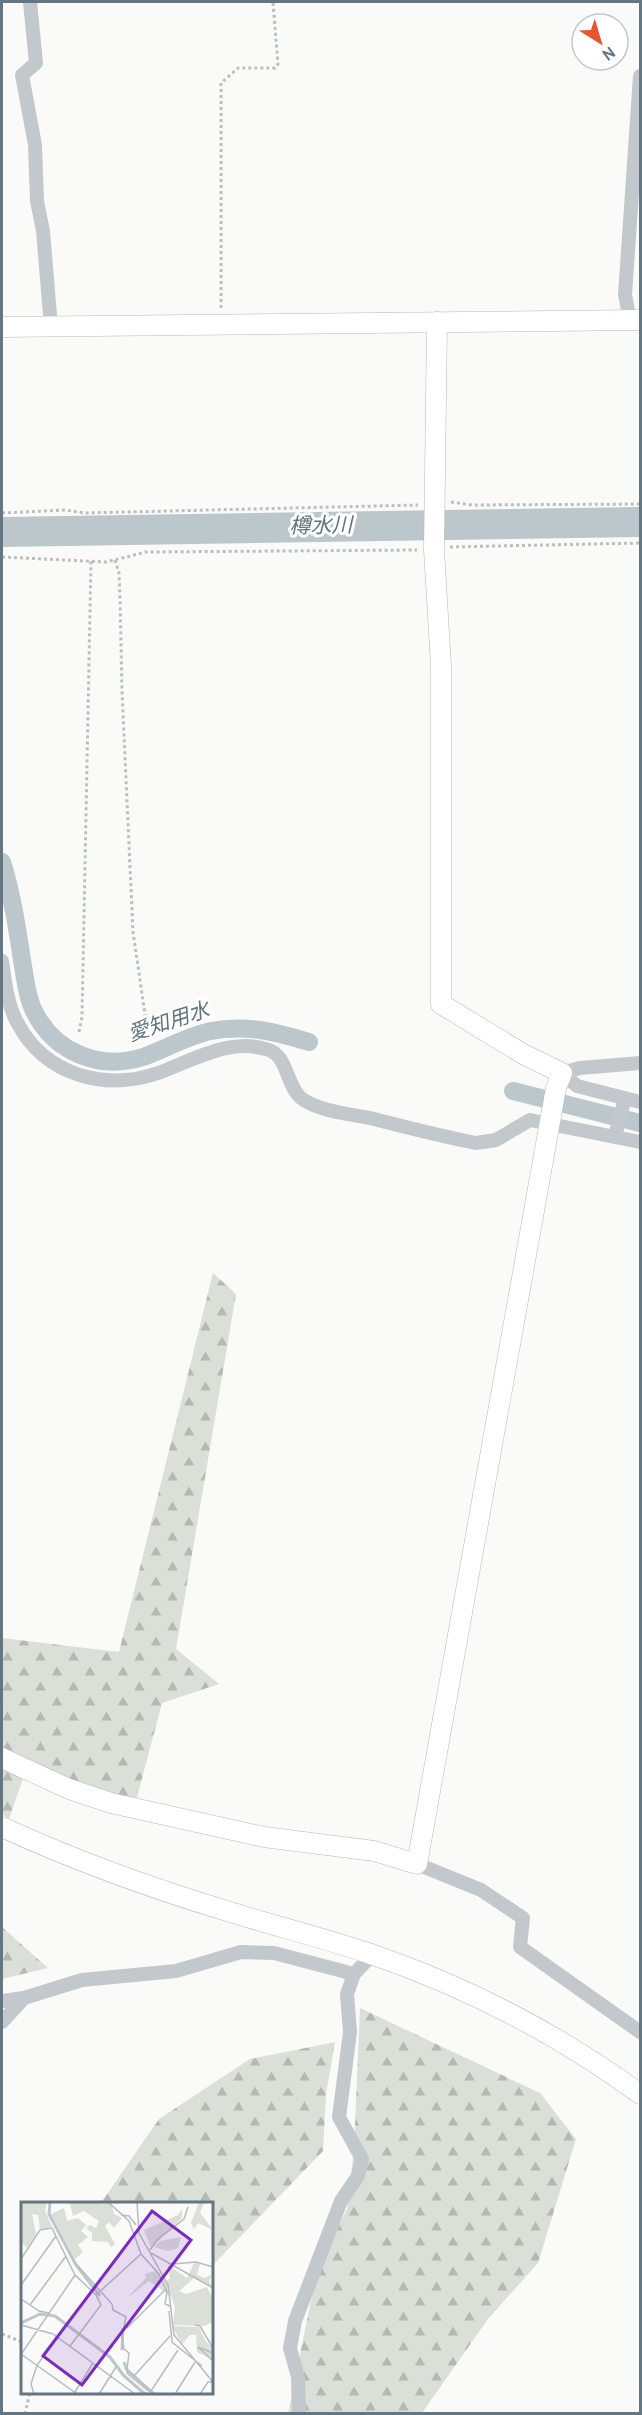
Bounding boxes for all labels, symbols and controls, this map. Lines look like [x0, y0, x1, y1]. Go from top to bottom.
north arrow [570, 12, 630, 72]
text: N [597, 41, 618, 64]
water label: 樽水川 [289, 513, 355, 541]
water label: 愛知用水 [125, 997, 215, 1049]
inset map [21, 2202, 213, 2394]

